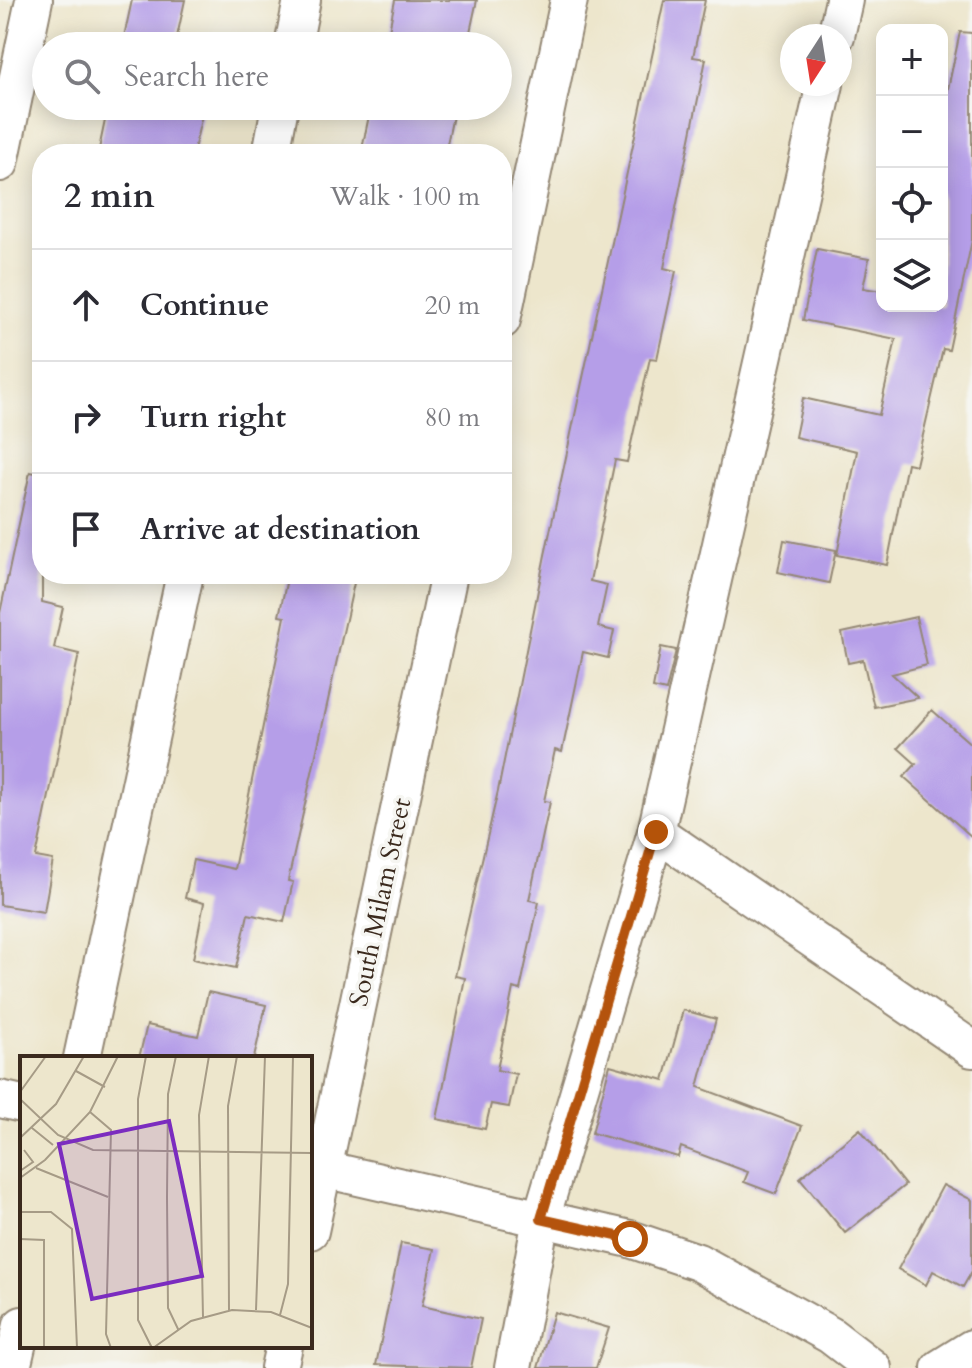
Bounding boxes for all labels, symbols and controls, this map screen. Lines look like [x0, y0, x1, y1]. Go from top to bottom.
north arrow [780, 24, 852, 96]
map controls [876, 24, 948, 312]
button: + [876, 24, 948, 96]
search box [32, 32, 512, 120]
icon: search [60, 54, 104, 98]
text: Search here [124, 56, 269, 97]
button: − [876, 96, 948, 168]
button: locate [876, 168, 948, 240]
text: 2 min [64, 173, 155, 219]
text: Walk · 100 m [330, 179, 480, 214]
button: layers [876, 240, 948, 312]
icon: ahead [64, 283, 108, 327]
text: Continue [140, 285, 269, 326]
text: 20 m [424, 288, 480, 323]
icon: right [64, 395, 108, 439]
text: Turn right [140, 397, 286, 438]
text: 80 m [424, 400, 480, 435]
icon: arrive [64, 507, 108, 551]
text: Arrive at destination [140, 509, 420, 550]
street label: South Milam Street [341, 795, 419, 1009]
route end [638, 814, 674, 850]
inset map [20, 1056, 312, 1348]
route start [612, 1221, 648, 1257]

